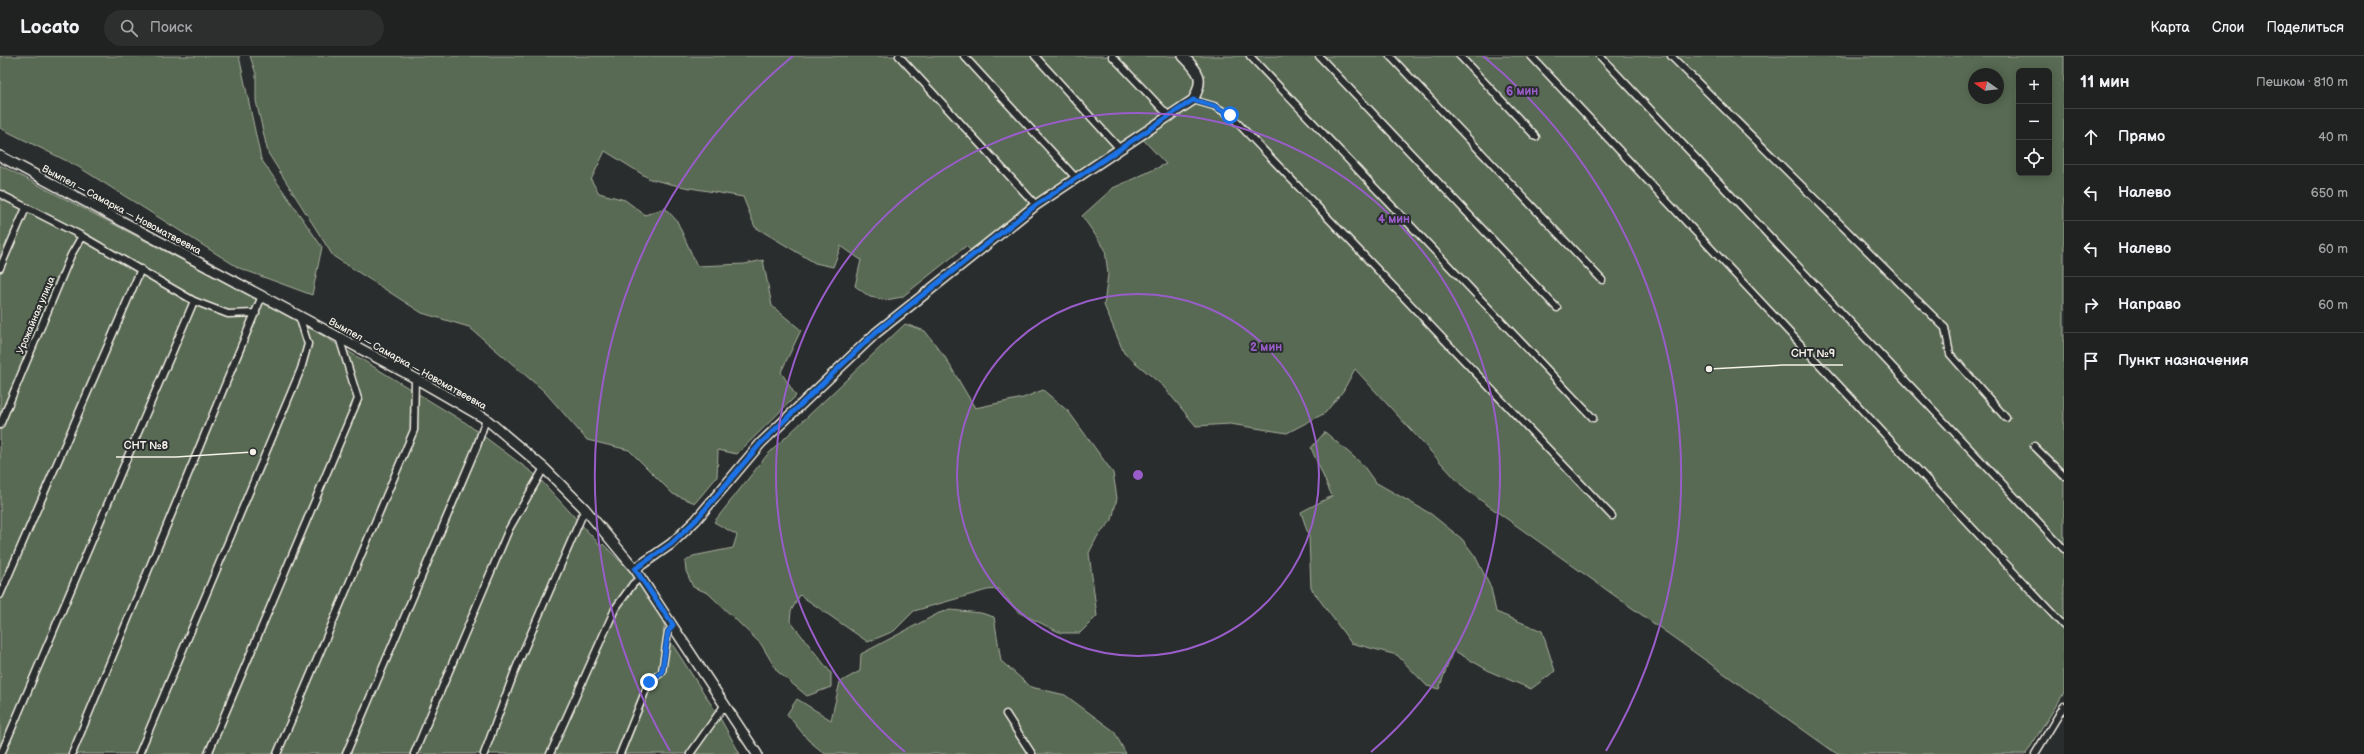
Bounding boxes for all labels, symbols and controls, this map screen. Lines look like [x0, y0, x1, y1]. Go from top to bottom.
search box [104, 10, 384, 46]
text: Locato [20, 16, 80, 39]
icon: search [118, 17, 140, 39]
text: Поиск [150, 18, 192, 37]
text: Карта [2150, 19, 2190, 36]
text: Слои [2212, 19, 2244, 36]
text: Поделиться [2266, 19, 2344, 36]
north arrow [1968, 68, 2004, 104]
map controls [2016, 68, 2052, 176]
button: + [2016, 68, 2052, 104]
text: 11 мин [2080, 72, 2130, 92]
text: Пешком · 810 m [2256, 74, 2348, 90]
text: 6 мин [1506, 84, 1538, 99]
button: − [2016, 104, 2052, 140]
route start [1221, 106, 1239, 124]
icon: ahead [2080, 126, 2102, 148]
text: Прямо [2118, 127, 2165, 146]
text: 40 m [2318, 129, 2348, 145]
button: locate [2016, 140, 2052, 176]
street label: Вымпел — Самарка — Новоматвеевка [40, 163, 203, 257]
icon: left [2080, 182, 2102, 204]
text: Налево [2118, 183, 2171, 202]
text: 650 m [2311, 185, 2348, 201]
text: 4 мин [1378, 212, 1410, 227]
icon: left [2080, 238, 2102, 260]
text: Налево [2118, 239, 2171, 258]
text: 60 m [2318, 241, 2348, 257]
street label: Урожайная улица [14, 275, 58, 356]
icon: right [2080, 294, 2102, 316]
text: Направо [2118, 295, 2181, 314]
text: 60 m [2318, 297, 2348, 313]
street label: Вымпел — Самарка — Новоматвеевка [327, 315, 489, 412]
text: 2 мин [1250, 340, 1282, 355]
callout: СНТ №9 [1783, 342, 1843, 365]
text: СНТ №9 [1791, 347, 1835, 360]
icon: arrive [2080, 350, 2102, 372]
text: Пункт назначения [2118, 351, 2249, 370]
callout: СНТ №8 [116, 434, 176, 457]
text: СНТ №8 [124, 439, 169, 452]
centre of rings [1131, 468, 1145, 482]
route end [640, 673, 658, 691]

